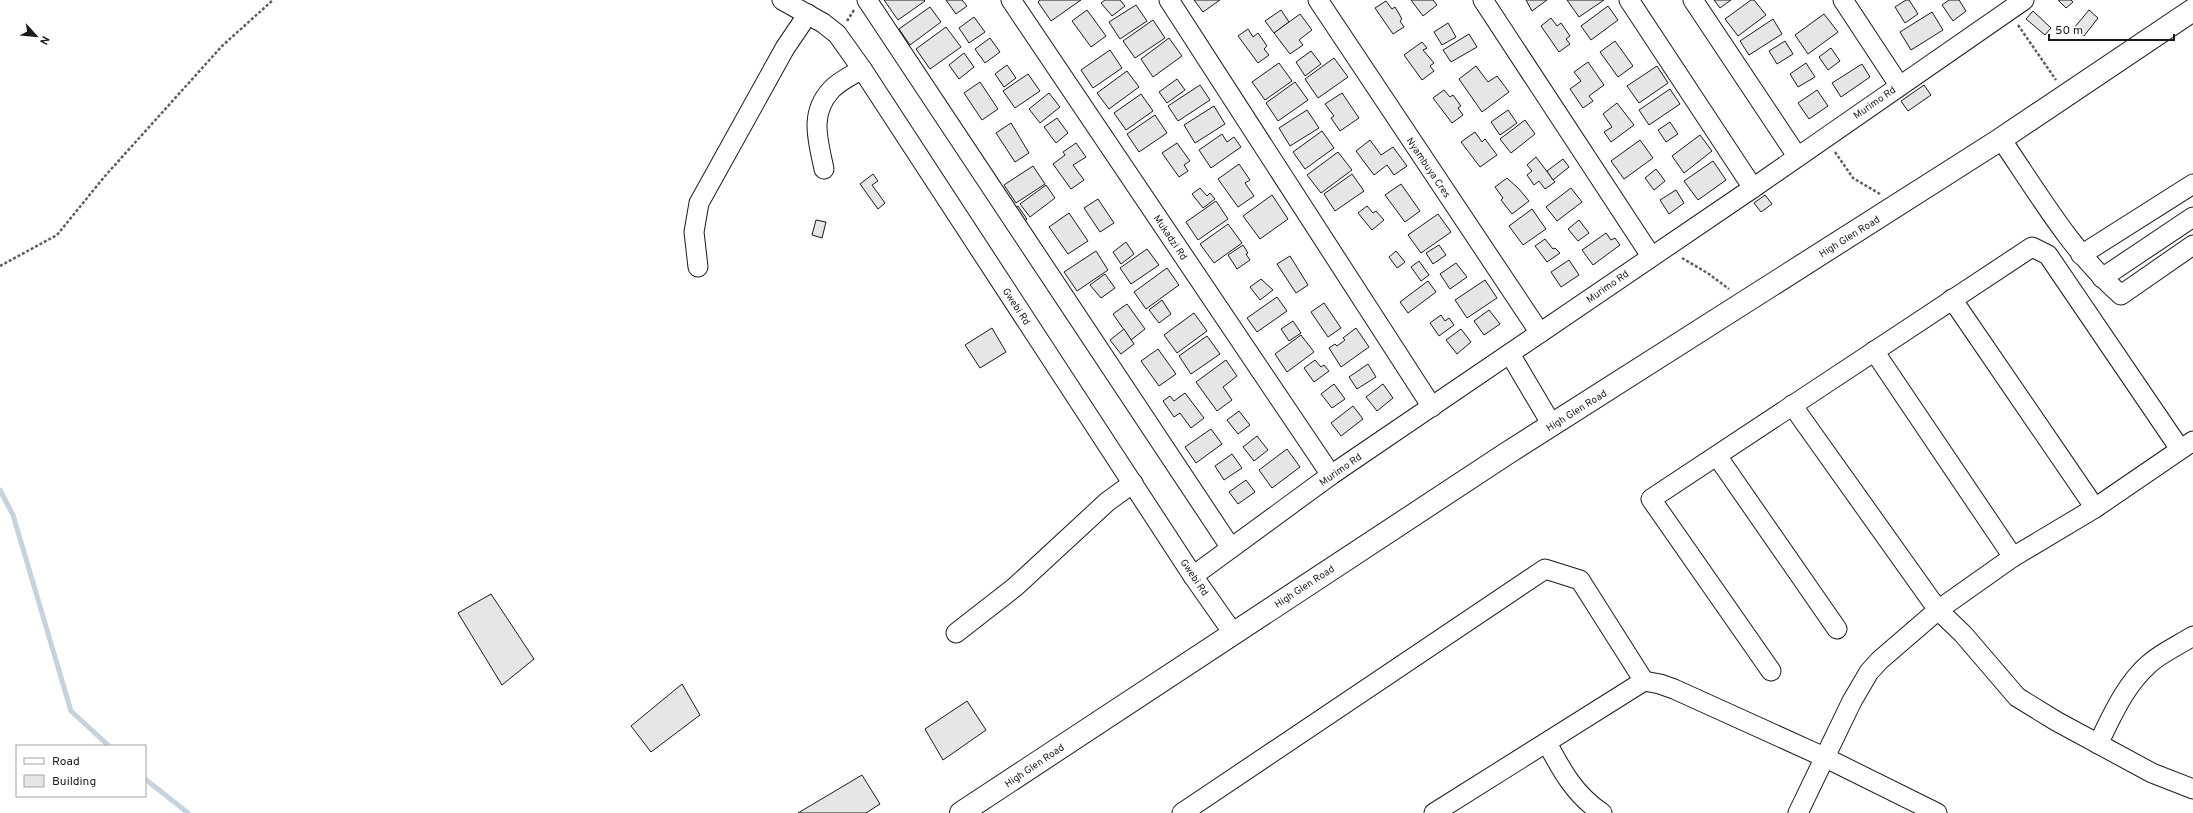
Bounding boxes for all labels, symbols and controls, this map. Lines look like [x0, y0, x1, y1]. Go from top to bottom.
north arrow [16, 16, 56, 56]
scale bar [2049, 16, 2174, 42]
text: 50 m [2055, 23, 2083, 39]
text: N [36, 33, 52, 47]
street label: Murimo Rd [1851, 84, 1899, 123]
street label: Nyambuya Cres [1403, 135, 1453, 201]
street label: Mukadzi Rd [1150, 213, 1190, 263]
street label: High Glen Road [1817, 213, 1883, 261]
street label: Murimo Rd [1584, 268, 1632, 307]
street label: Gwebi Rd [999, 286, 1033, 328]
street label: High Glen Road [1544, 387, 1610, 435]
street label: Murimo Rd [1317, 451, 1365, 490]
street label: Gwebi Rd [1177, 557, 1211, 599]
street label: High Glen Road [1272, 563, 1337, 612]
street label: High Glen Road [1002, 741, 1067, 791]
legend [16, 745, 146, 797]
text: Road [52, 754, 80, 770]
text: Building [52, 774, 96, 790]

